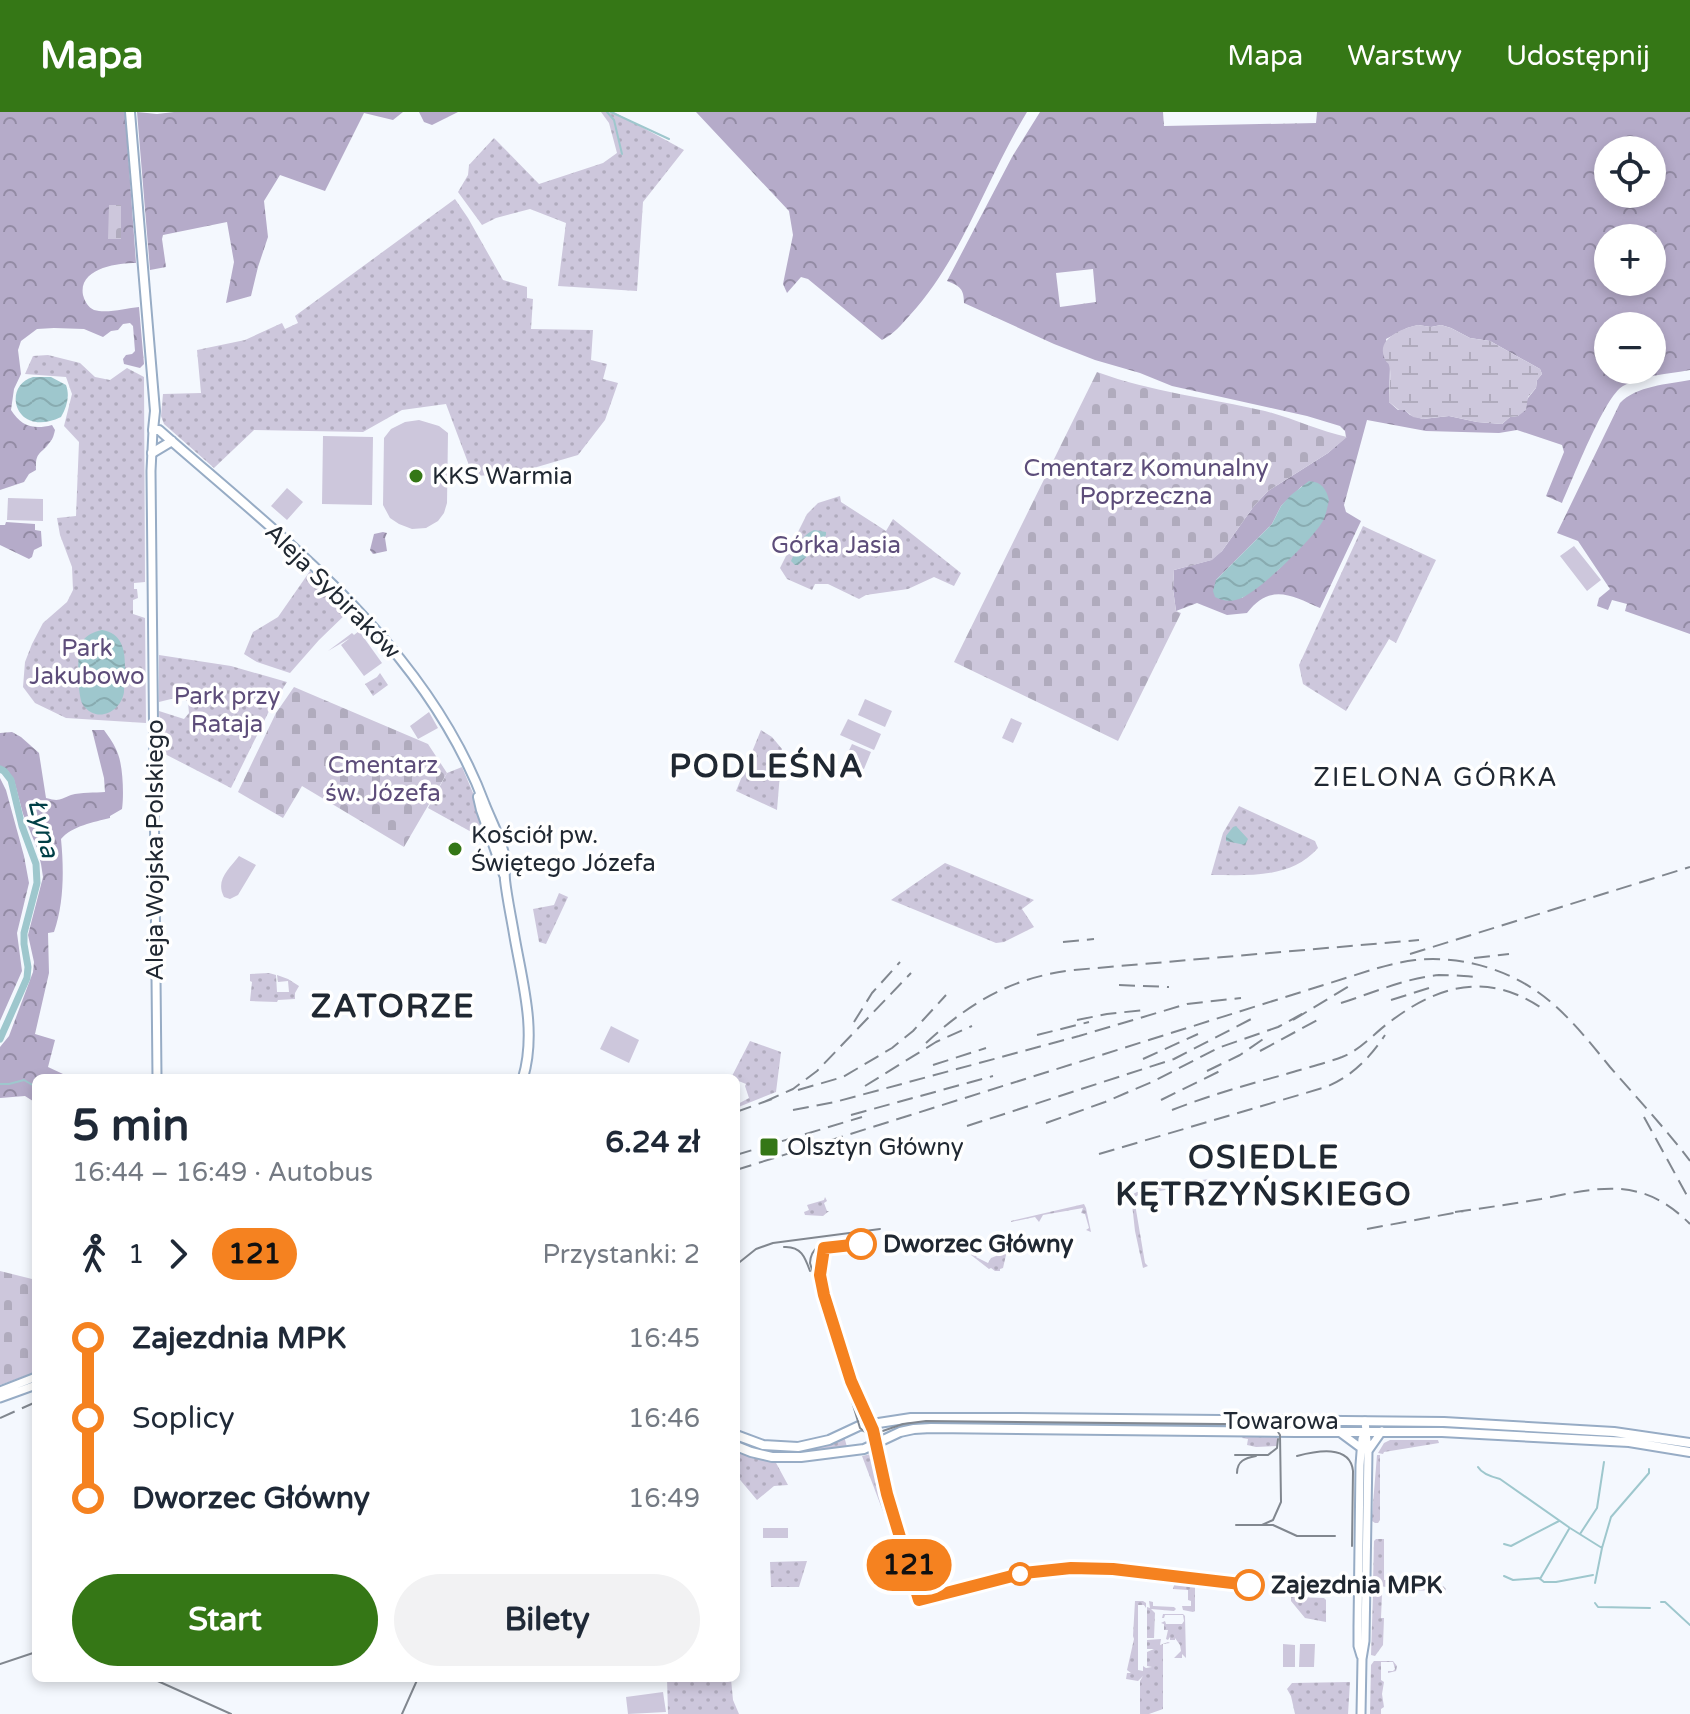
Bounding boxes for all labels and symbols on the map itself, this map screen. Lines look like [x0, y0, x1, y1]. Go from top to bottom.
park label: Cmentarz Komunalny Poprzeczna [1023, 454, 1269, 511]
place label: KKS Warmia [432, 462, 573, 491]
marker: KKS Warmia [407, 467, 425, 485]
street label: Aleja Sybiraków [259, 517, 407, 665]
park label: Górka Jasia [771, 531, 901, 560]
park label: Park Jakubowo [29, 634, 145, 691]
park label: Park przy Rataja [174, 682, 280, 739]
street label: Aleja Wojska Polskiego [141, 719, 170, 981]
district label: PODLEŚNA [669, 746, 865, 786]
park label: Cmentarz św. Józefa [325, 751, 441, 808]
district label: ZIELONA GÓRKA [1313, 761, 1559, 793]
water label: Łyna [21, 795, 66, 862]
place label: Kościół pw. Świętego Józefa [471, 821, 656, 878]
marker: Kościół pw. Świętego Józefa [446, 840, 464, 858]
district label: ZATORZE [311, 988, 475, 1026]
place label: Olsztyn Główny [787, 1133, 964, 1162]
marker: Olsztyn Główny [758, 1136, 780, 1158]
district label: OSIEDLE KĘTRZYŃSKIEGO [1115, 1139, 1413, 1214]
marker: Dworzec Główny [846, 1229, 876, 1259]
place label: Dworzec Główny [883, 1230, 1073, 1259]
street label: Towarowa [1223, 1407, 1339, 1436]
line badge: 121 [863, 1539, 955, 1591]
unlabelled marker [1009, 1563, 1031, 1585]
marker: Zajezdnia MPK [1234, 1570, 1264, 1600]
place label: Zajezdnia MPK [1271, 1571, 1442, 1600]

